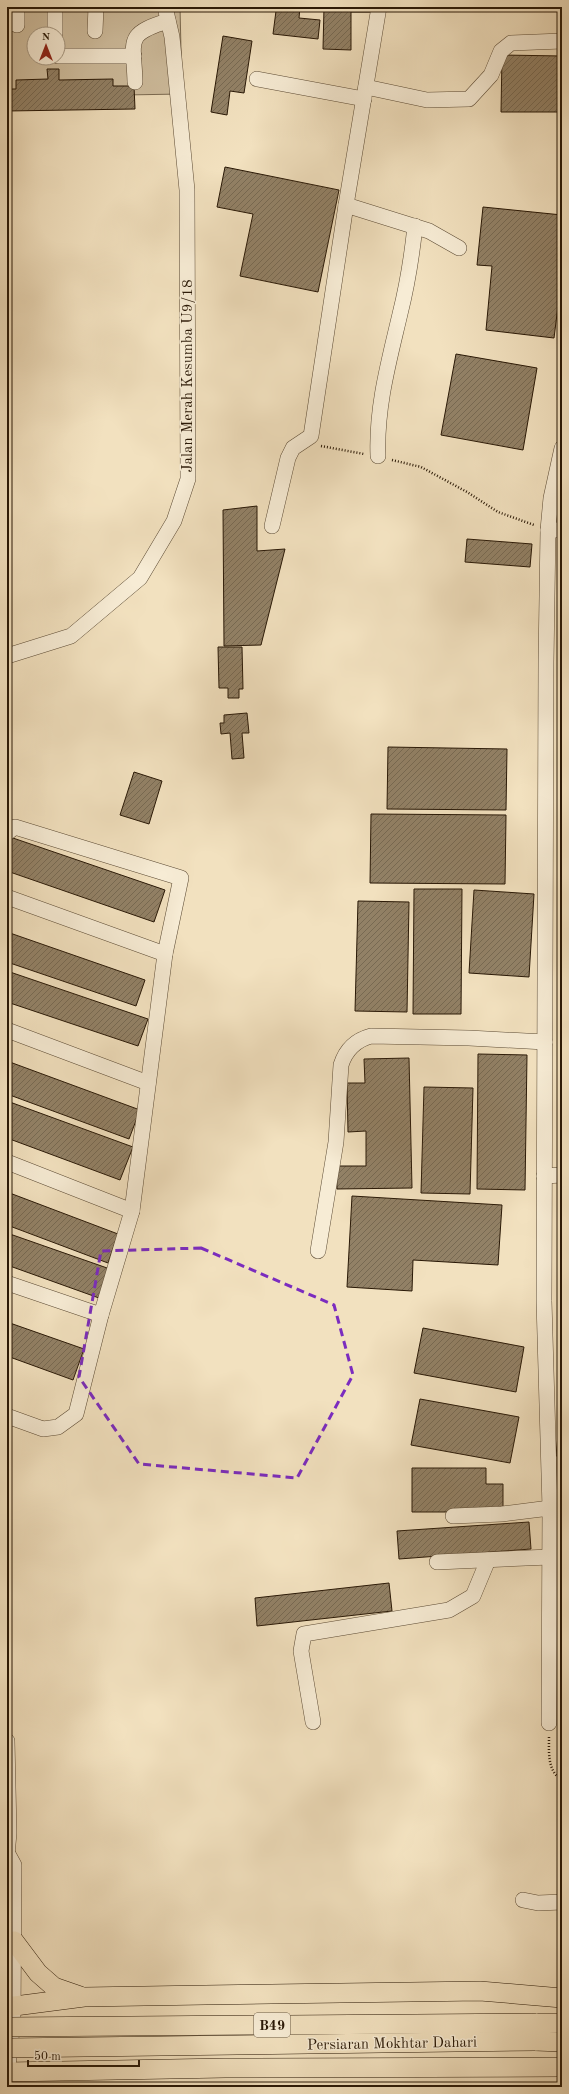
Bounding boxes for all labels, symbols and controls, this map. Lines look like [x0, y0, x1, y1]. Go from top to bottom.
north arrow [26, 26, 66, 66]
text: N [42, 32, 51, 43]
street label: Jalan Merah Kesumba U9/18 [181, 279, 196, 473]
road number: B49 [254, 2013, 290, 2037]
street label: Persiaran Mokhtar Dahari [307, 2036, 477, 2053]
scale bar [28, 2042, 139, 2068]
text: 50 m [34, 2050, 61, 2063]

